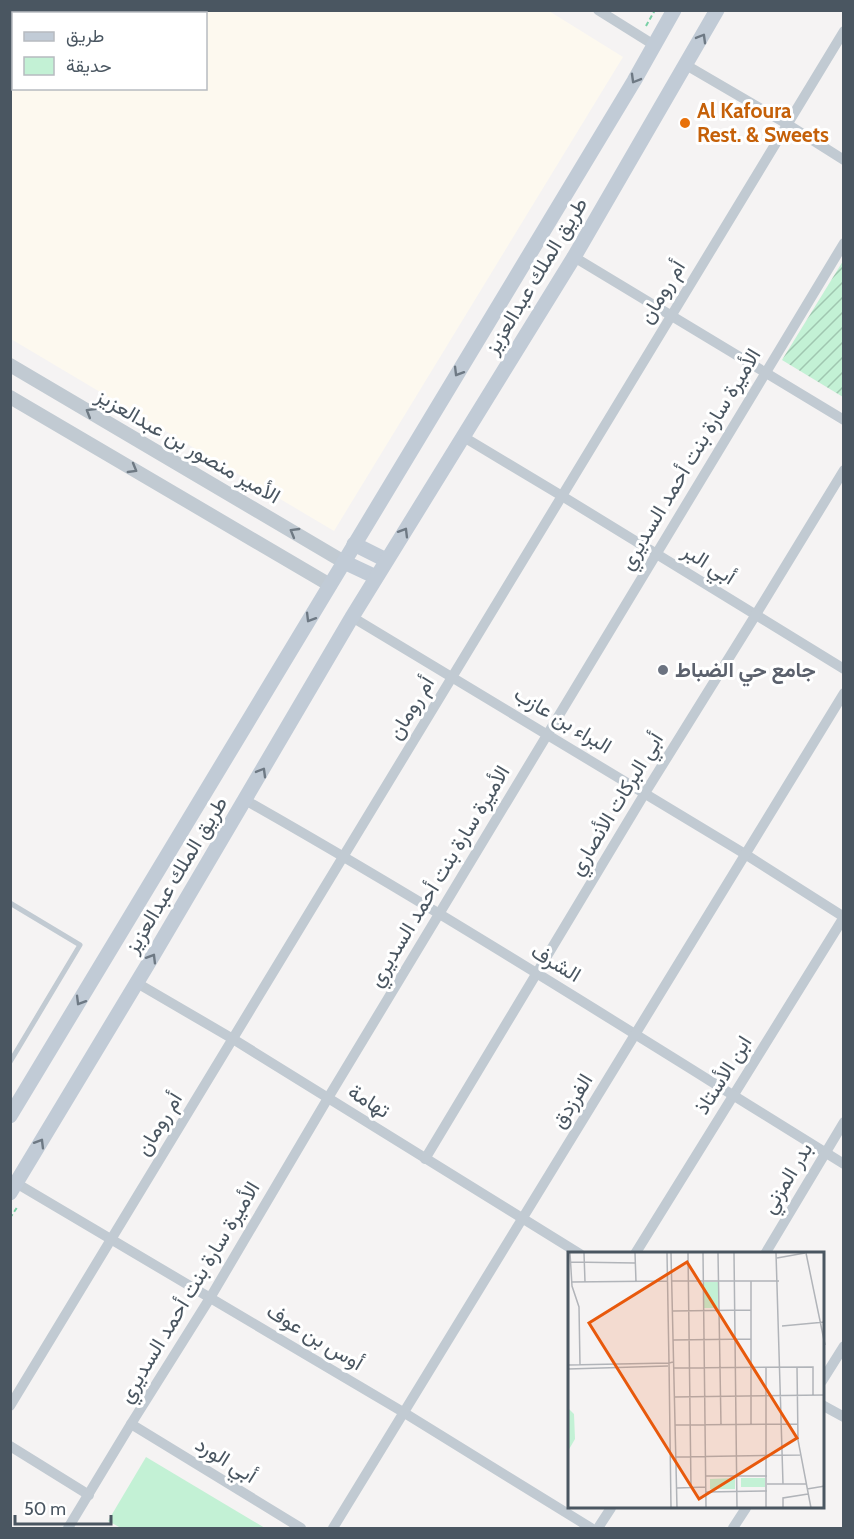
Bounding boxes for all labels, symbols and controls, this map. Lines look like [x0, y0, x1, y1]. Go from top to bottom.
legend [12, 12, 207, 90]
text: طريق [66, 25, 104, 47]
one-way arrow [694, 33, 706, 44]
text: حديقة [66, 55, 112, 77]
one-way arrow [630, 73, 642, 83]
place label: Al Kafoura Rest. & Sweets [697, 98, 829, 147]
marker: Al Kafoura Rest. & Sweets [678, 116, 692, 130]
street label: طريق الملك عبدالعزيز [478, 193, 593, 360]
street label: أم رومان [633, 256, 692, 329]
street label: الأميرة سارة بنت أحمد السديري [613, 344, 770, 577]
one-way arrow [454, 366, 465, 376]
street label: الأمير منصور بن عبدالعزيز [90, 382, 285, 509]
one-way arrow [85, 408, 96, 419]
one-way arrow [127, 462, 137, 474]
one-way arrow [290, 528, 300, 540]
one-way arrow [396, 528, 408, 538]
street label: أبي البر [675, 537, 740, 594]
one-way arrow [306, 612, 318, 622]
place label: جامع حي الضباط [675, 657, 816, 687]
marker: جامع حي الضباط [656, 663, 670, 677]
street label: أم رومان [382, 672, 441, 745]
street label: البراء بن عازب [509, 681, 617, 759]
street label: أبي البركات الأنصاري [563, 728, 672, 882]
street label: الأميرة سارة بنت أحمد السديري [362, 761, 519, 994]
one-way arrow [254, 768, 266, 778]
street label: طريق الملك عبدالعزيز [118, 792, 233, 959]
street label: الشرف [526, 938, 586, 988]
one-way arrow [145, 954, 156, 964]
one-way arrow [76, 995, 87, 1005]
street label: ابن الأستاذ [689, 1031, 756, 1119]
street label: الفرزدق [546, 1069, 598, 1133]
street label: تهامة [343, 1078, 395, 1124]
street label: أم رومان [130, 1088, 189, 1161]
street label: بدر المزني [756, 1138, 822, 1220]
one-way arrow [33, 1139, 45, 1149]
street label: الأميرة سارة بنت أحمد السديري [112, 1177, 269, 1410]
inset map [568, 1252, 824, 1509]
street label: أوس بن عوف [262, 1298, 368, 1376]
street label: أبي الورد [188, 1431, 261, 1492]
scale bar [15, 1488, 111, 1526]
text: 50 m [24, 1498, 66, 1520]

